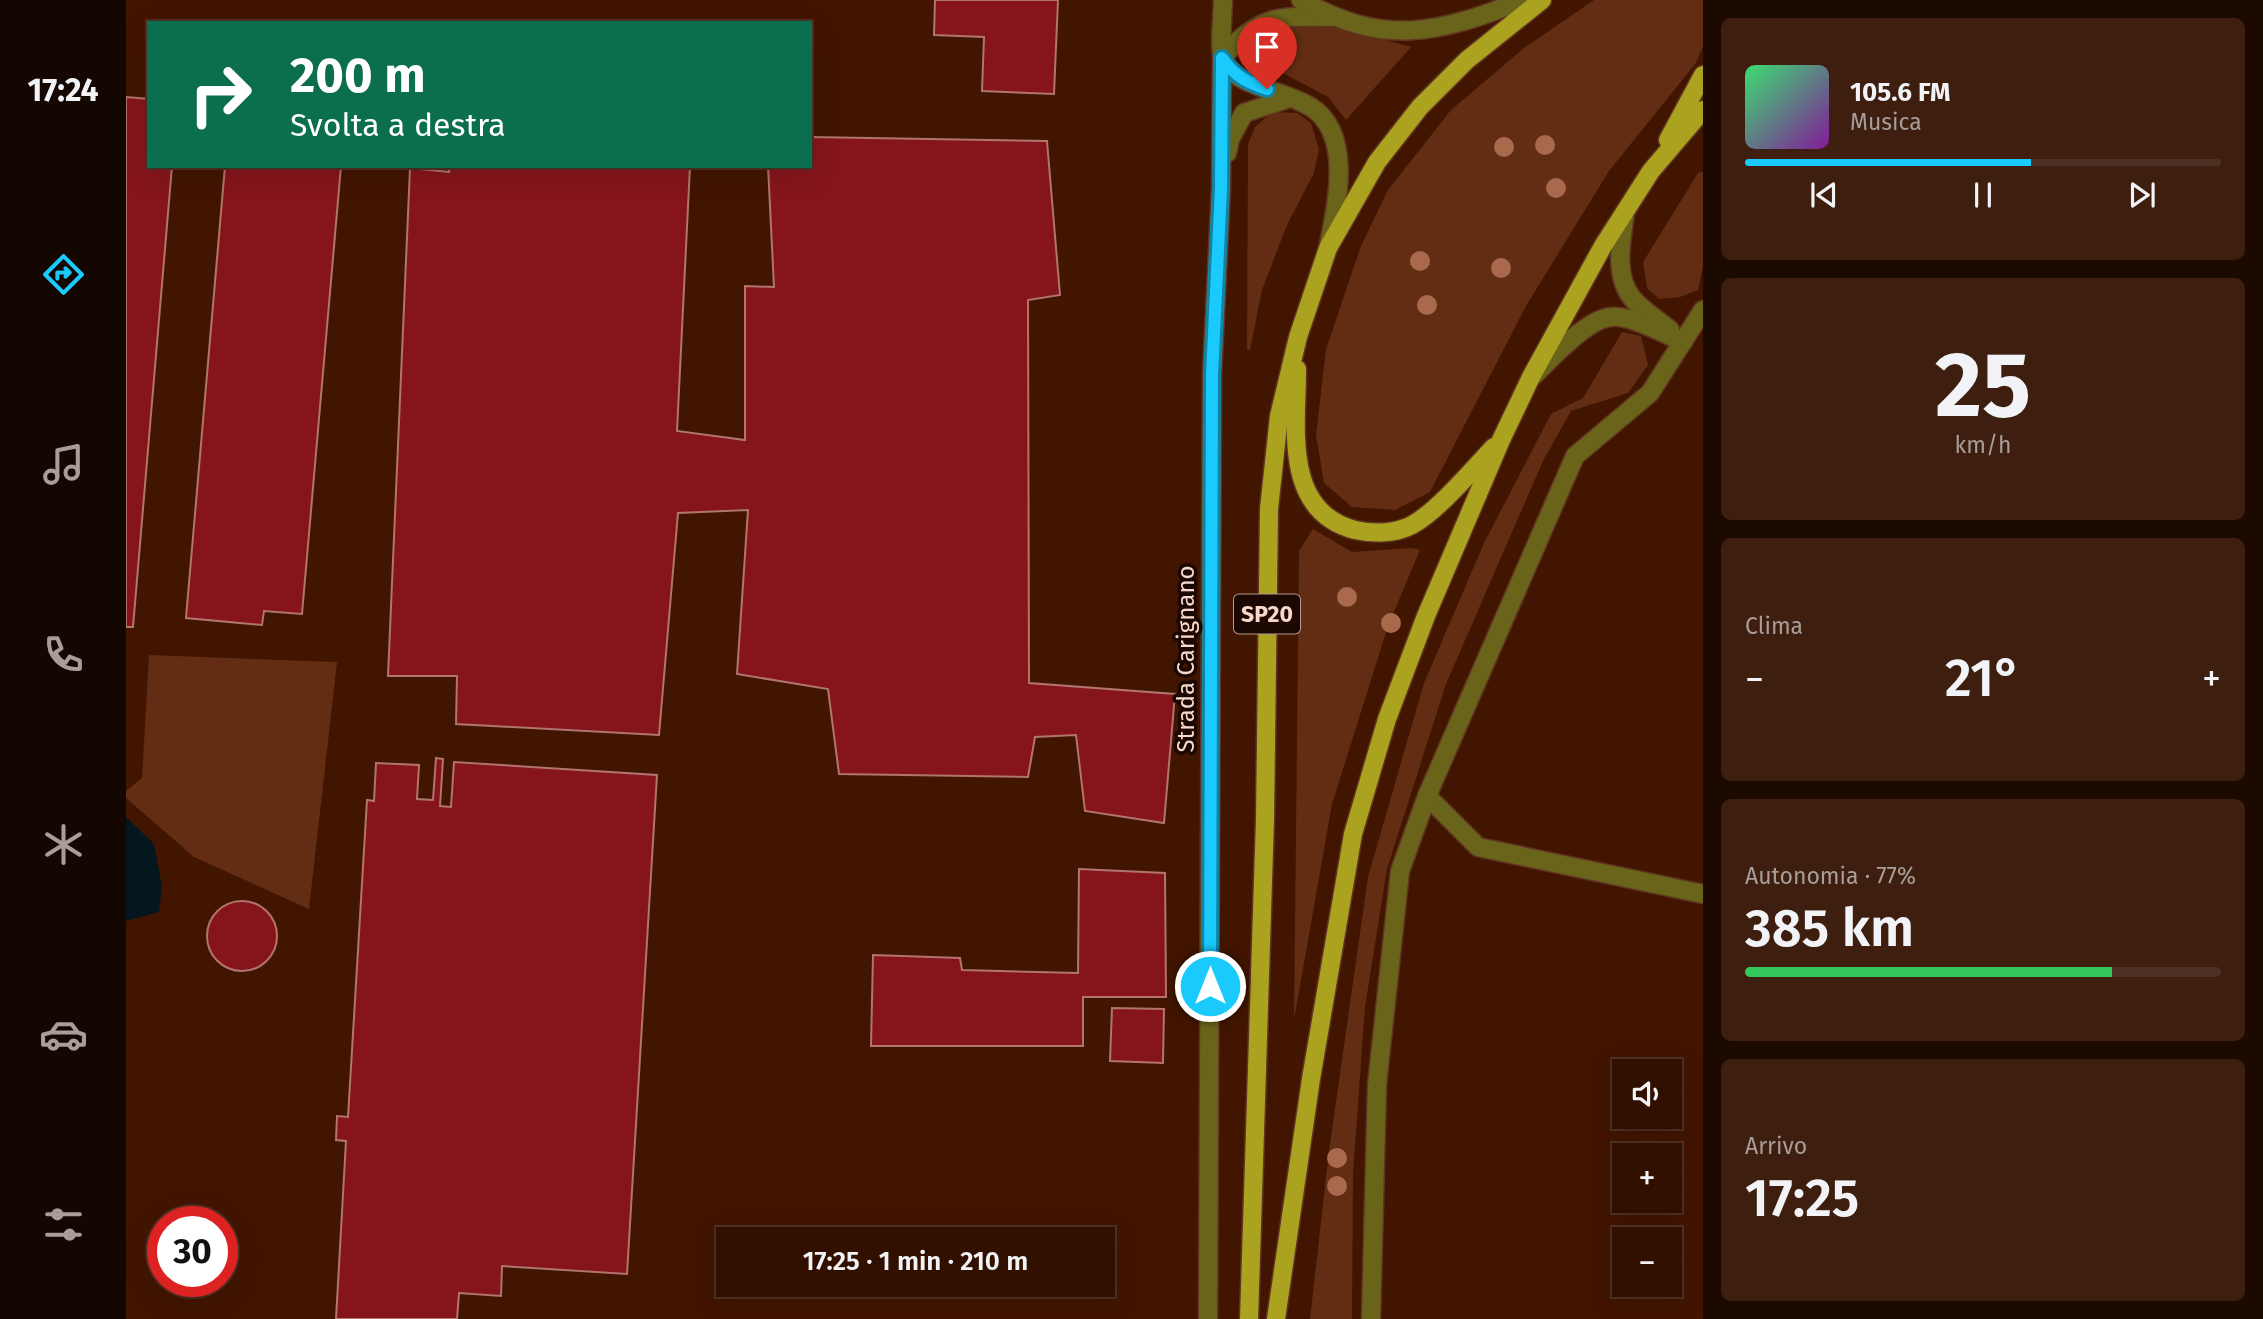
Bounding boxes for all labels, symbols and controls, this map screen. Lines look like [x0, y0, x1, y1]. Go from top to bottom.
pin [1237, 17, 1297, 89]
icon: arrive [1248, 28, 1286, 66]
text: 200 m [290, 46, 426, 105]
icon: right [175, 49, 266, 140]
text: 17:24 [27, 71, 99, 109]
text: 105.6 FM [1850, 77, 1950, 108]
text: Svolta a destra [290, 106, 506, 144]
text: Musica [1850, 108, 1922, 136]
icon: previous [1805, 176, 1843, 214]
icon: pause [1964, 176, 2002, 214]
icon: next [2123, 176, 2161, 214]
icon: directions [39, 250, 88, 299]
text: 25 [1935, 331, 2031, 440]
text: km/h [1955, 431, 2011, 459]
icon: music [39, 440, 88, 489]
street label: Strada Carignano [1172, 566, 1200, 752]
road number: SP20 [1234, 594, 1300, 634]
text: Clima [1745, 612, 1803, 640]
icon: phone [39, 630, 88, 679]
text: 21° [1945, 647, 2021, 710]
text: − [1745, 656, 1764, 702]
text: + [2202, 656, 2221, 702]
icon: climate [39, 820, 88, 869]
text: Autonomia · 77% [1745, 862, 1916, 890]
text: 385 km [1745, 897, 1914, 960]
position arrow [1173, 949, 1247, 1023]
icon: car [39, 1010, 88, 1059]
map controls [1612, 1059, 1682, 1297]
button: sound [1612, 1059, 1682, 1129]
text: Arrivo [1745, 1132, 1807, 1160]
button: + [1612, 1143, 1682, 1213]
text: 17:25 [1745, 1167, 1859, 1230]
icon: filters [39, 1200, 88, 1249]
speed limit sign: 30 [147, 1206, 238, 1297]
button: − [1612, 1227, 1682, 1297]
text: 17:25 · 1 min · 210 m [803, 1246, 1028, 1277]

